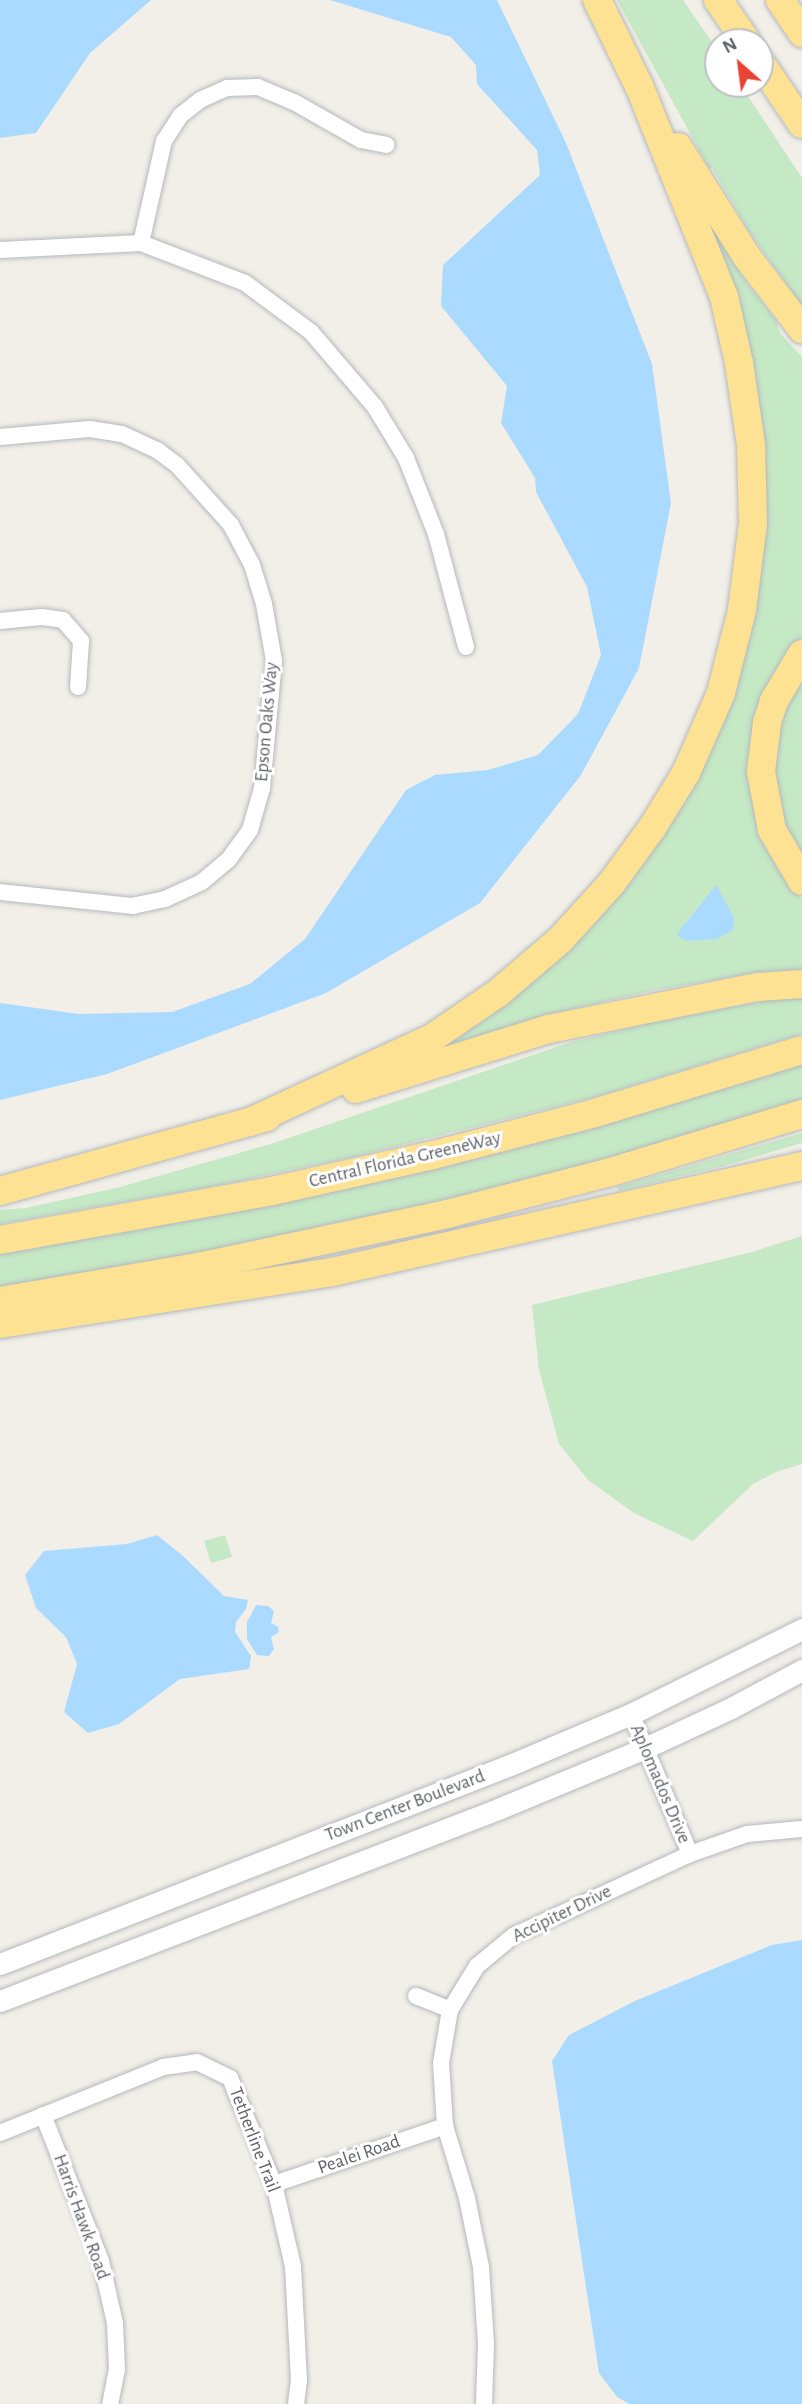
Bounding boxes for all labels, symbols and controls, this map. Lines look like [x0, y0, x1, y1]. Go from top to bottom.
north arrow [704, 28, 774, 98]
text: N [720, 34, 740, 57]
street label: Epson Oaks Way [250, 661, 284, 783]
street label: Central Florida GreeneWay [307, 1127, 503, 1193]
street label: Aplomados Drive [625, 1721, 695, 1847]
street label: Town Center Boulevard [322, 1765, 488, 1847]
street label: Accipiter Drive [509, 1880, 615, 1948]
street label: Tetherline Trail [224, 2084, 284, 2196]
street label: Pealei Road [315, 2130, 403, 2180]
street label: Harris Hawk Road [48, 2151, 114, 2283]

